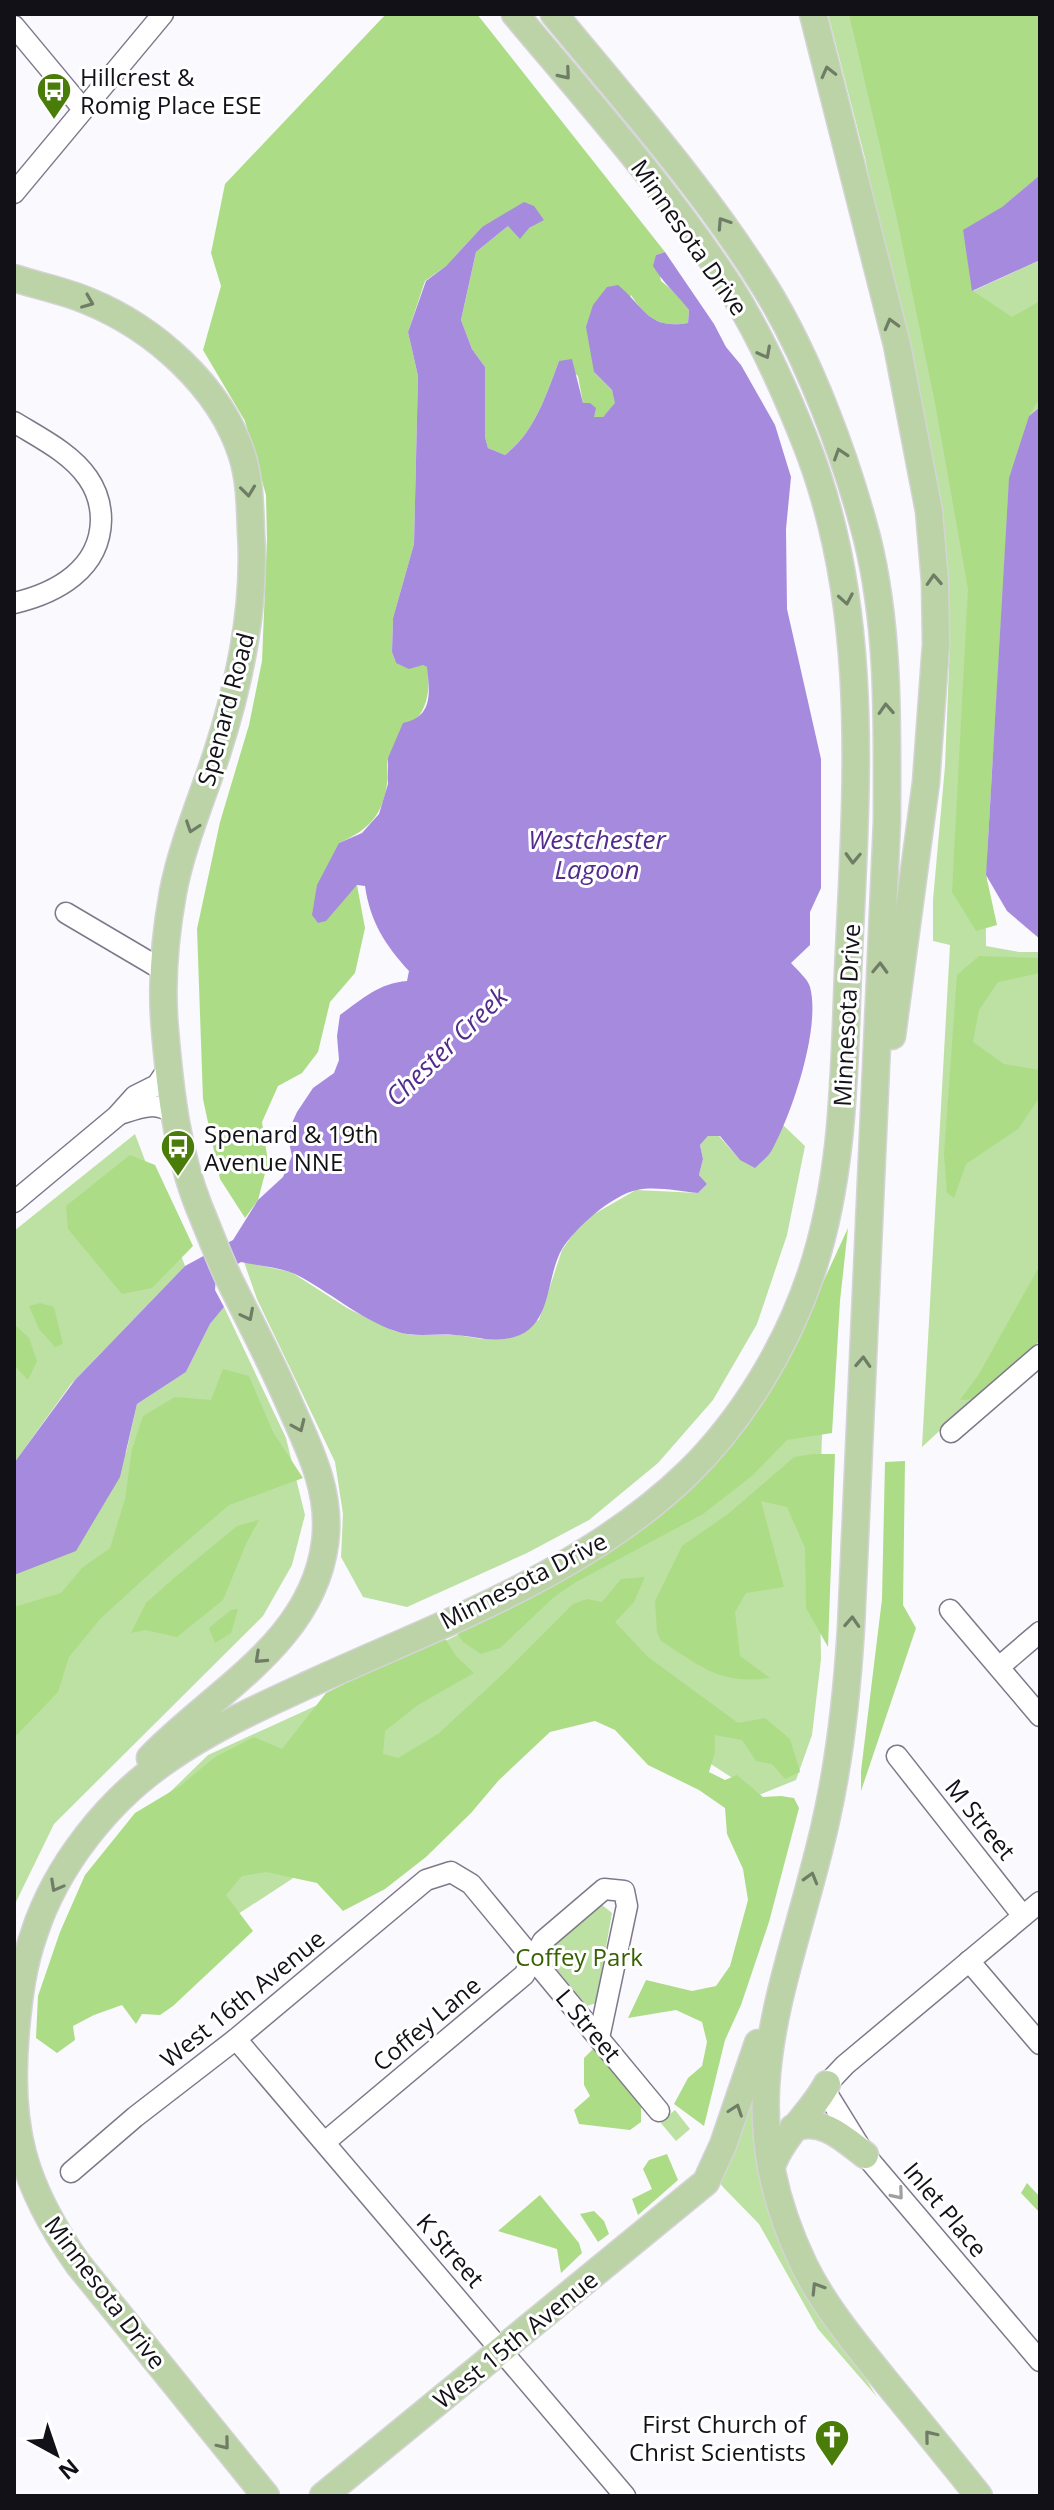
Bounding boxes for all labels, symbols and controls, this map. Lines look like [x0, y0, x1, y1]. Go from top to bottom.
place label: Hillcrest & Romig Place ESE [80, 60, 262, 121]
one-way arrow [555, 65, 570, 79]
one-way arrow [821, 66, 838, 80]
bus stop icon: Hillcrest & Romig Place ESE [35, 71, 73, 121]
street label: Minnesota Drive [624, 152, 756, 322]
one-way arrow [718, 218, 733, 232]
one-way arrow [80, 292, 94, 309]
one-way arrow [884, 318, 901, 332]
one-way arrow [755, 344, 770, 359]
one-way arrow [833, 448, 849, 462]
one-way arrow [239, 484, 256, 498]
one-way arrow [926, 573, 943, 586]
one-way arrow [836, 592, 853, 605]
street label: Spenard Road [189, 629, 261, 789]
one-way arrow [878, 702, 895, 715]
one-way arrow [185, 819, 201, 833]
water label: Westchester Lagoon [528, 821, 668, 887]
one-way arrow [844, 852, 861, 865]
street label: Minnesota Drive [825, 923, 867, 1107]
one-way arrow [871, 961, 888, 974]
water label: Chester Creek [377, 978, 516, 1114]
place label: Spenard & 19th Avenue NNE [204, 1117, 379, 1178]
bus stop icon: Spenard & 19th Avenue NNE [159, 1128, 197, 1178]
one-way arrow [238, 1307, 254, 1322]
one-way arrow [855, 1355, 872, 1368]
one-way arrow [290, 1417, 306, 1432]
street label: Minnesota Drive [434, 1524, 612, 1636]
one-way arrow [843, 1615, 860, 1628]
one-way arrow [255, 1649, 269, 1663]
street label: M Street [938, 1772, 1024, 1866]
one-way arrow [801, 1871, 818, 1885]
one-way arrow [50, 1877, 66, 1892]
street label: West 16th Avenue [153, 1921, 331, 2075]
park label: Coffey Park [515, 1940, 643, 1973]
street label: Coffey Lane [365, 1968, 487, 2078]
street label: L Street [549, 1982, 629, 2068]
one-way arrow [726, 2104, 742, 2118]
street label: Inlet Place [897, 2155, 995, 2263]
one-way arrow [888, 2185, 903, 2199]
street label: K Street [410, 2206, 492, 2294]
street label: Minnesota Drive [38, 2209, 174, 2375]
street label: West 15th Avenue [426, 2262, 604, 2416]
one-way arrow [812, 2282, 827, 2297]
place label: First Church of Christ Scientists [629, 2407, 808, 2468]
north arrow [16, 2414, 96, 2494]
church icon: First Church of Christ Scientists [813, 2418, 851, 2468]
one-way arrow [925, 2430, 940, 2445]
one-way arrow [214, 2435, 229, 2449]
text: N [53, 2453, 86, 2487]

